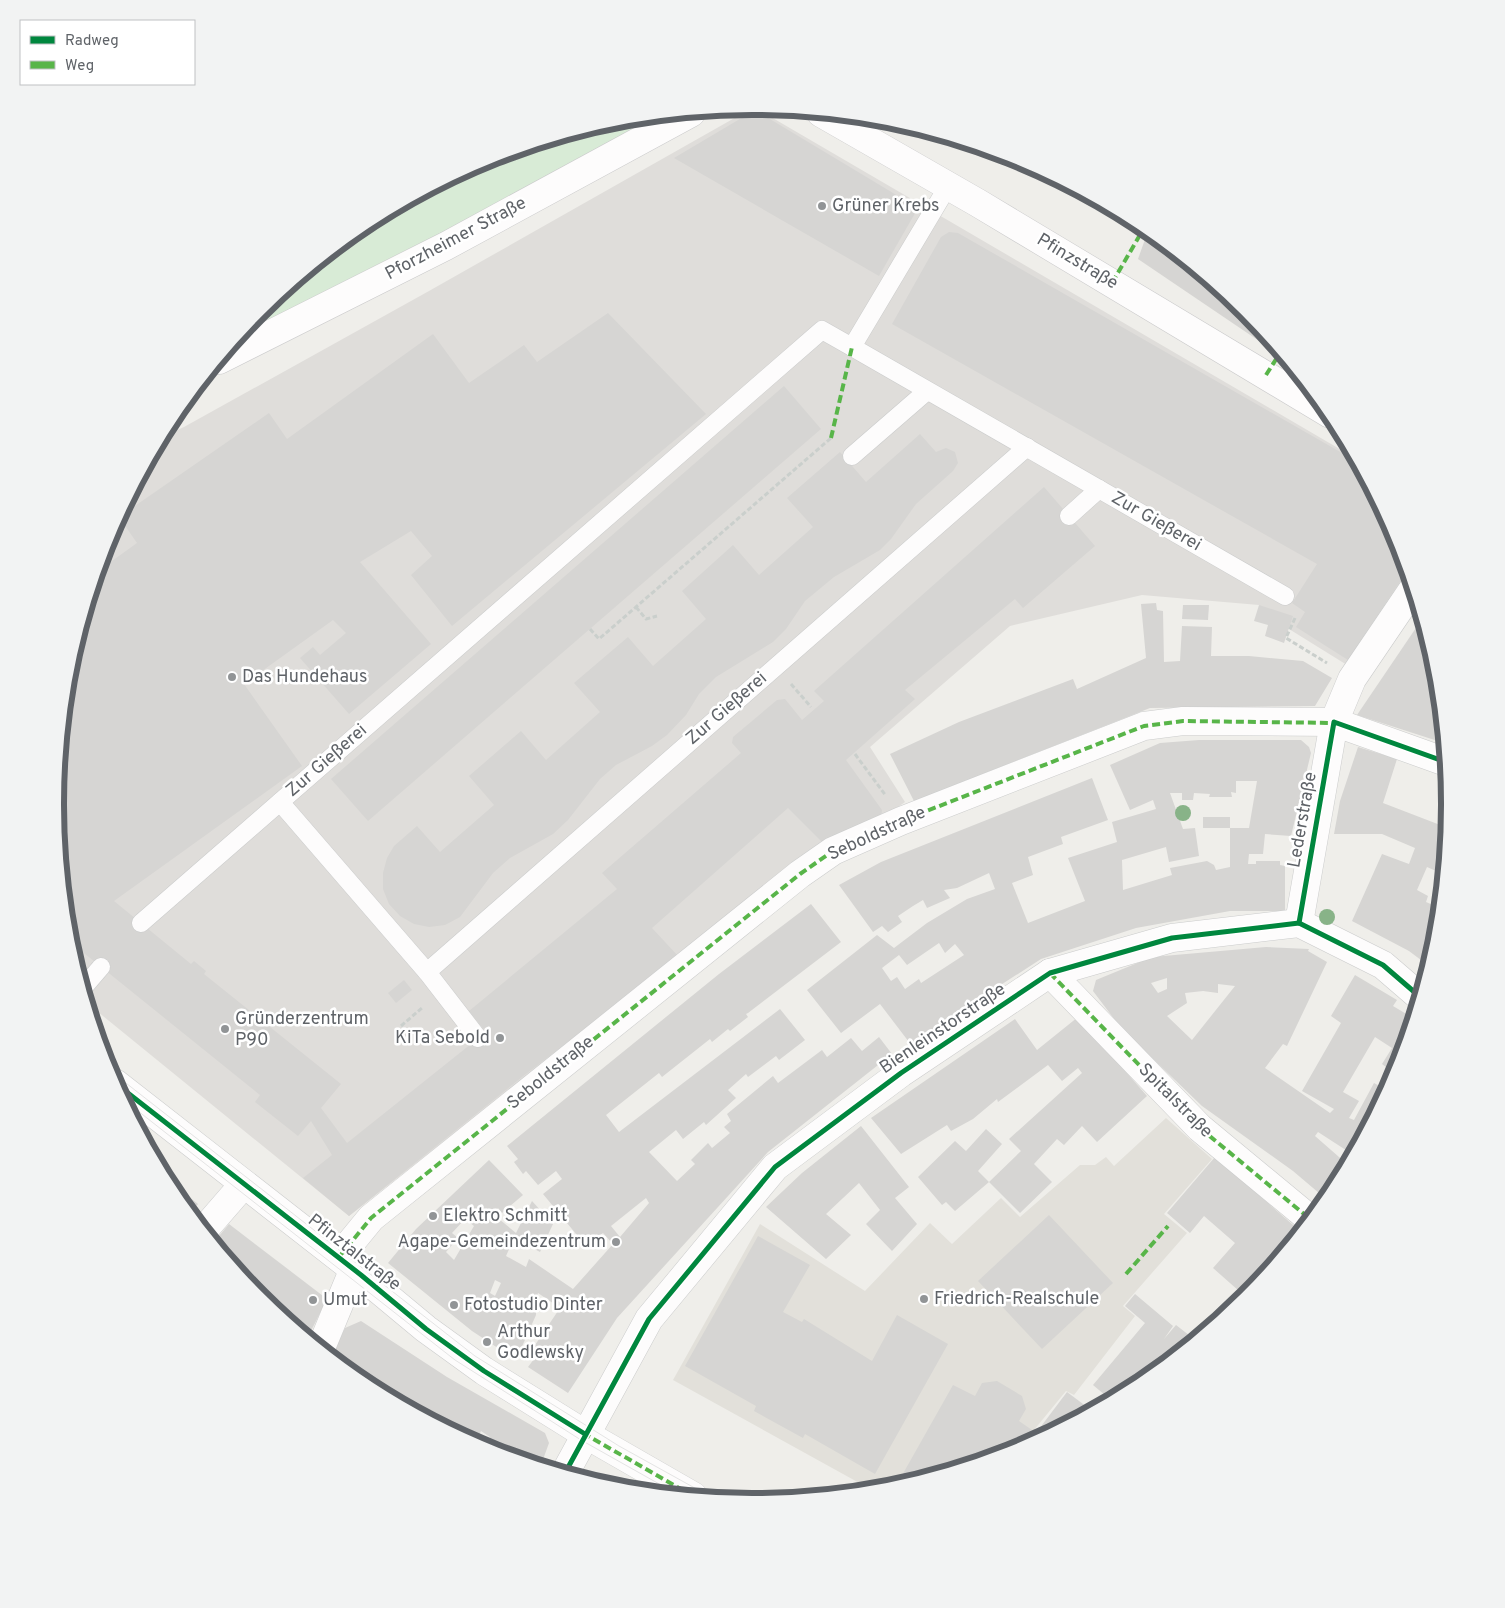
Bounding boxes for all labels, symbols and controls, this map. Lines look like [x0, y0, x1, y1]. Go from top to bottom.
legend [20, 20, 195, 85]
text: Radweg [65, 32, 119, 51]
text: Weg [65, 57, 94, 76]
street label: Pforzheimer Straße [382, 192, 530, 286]
place label: Grüner Krebs [832, 195, 940, 218]
marker: Grüner Krebs [816, 200, 828, 212]
street label: Pfinzstraße [1032, 229, 1122, 295]
street label: Zur Gießerei [1107, 487, 1205, 557]
place label: Das Hundehaus [242, 666, 367, 689]
street label: Zur Gießerei [682, 667, 772, 751]
marker: Das Hundehaus [226, 671, 238, 683]
street label: Zur Gießerei [282, 719, 372, 803]
street label: Lederstraße [1283, 770, 1323, 870]
street label: Seboldstraße [824, 801, 930, 867]
street label: Bienleinstorstraße [876, 978, 1010, 1080]
place label: Gründerzentrum P90 [235, 1008, 369, 1052]
marker: Gründerzentrum P90 [219, 1023, 231, 1035]
place label: KiTa Sebold [395, 1027, 490, 1050]
street label: Seboldstraße [503, 1031, 599, 1115]
marker: KiTa Sebold [494, 1032, 506, 1044]
street label: Spitalstraße [1133, 1059, 1217, 1143]
place label: Elektro Schmitt [443, 1205, 567, 1228]
street label: Pfinztalstraße [303, 1209, 405, 1297]
marker: Elektro Schmitt [427, 1210, 439, 1222]
place label: Agape-Gemeindezentrum [397, 1231, 606, 1254]
marker: Agape-Gemeindezentrum [610, 1236, 622, 1248]
place label: Friedrich-Realschule [934, 1288, 1099, 1311]
place label: Umut [323, 1289, 368, 1312]
marker: Friedrich-Realschule [918, 1293, 930, 1305]
marker: Umut [307, 1294, 319, 1306]
place label: Fotostudio Dinter [464, 1294, 603, 1317]
marker: Fotostudio Dinter [448, 1299, 460, 1311]
place label: Arthur Godlewsky [497, 1321, 584, 1365]
marker: Arthur Godlewsky [481, 1336, 493, 1348]

